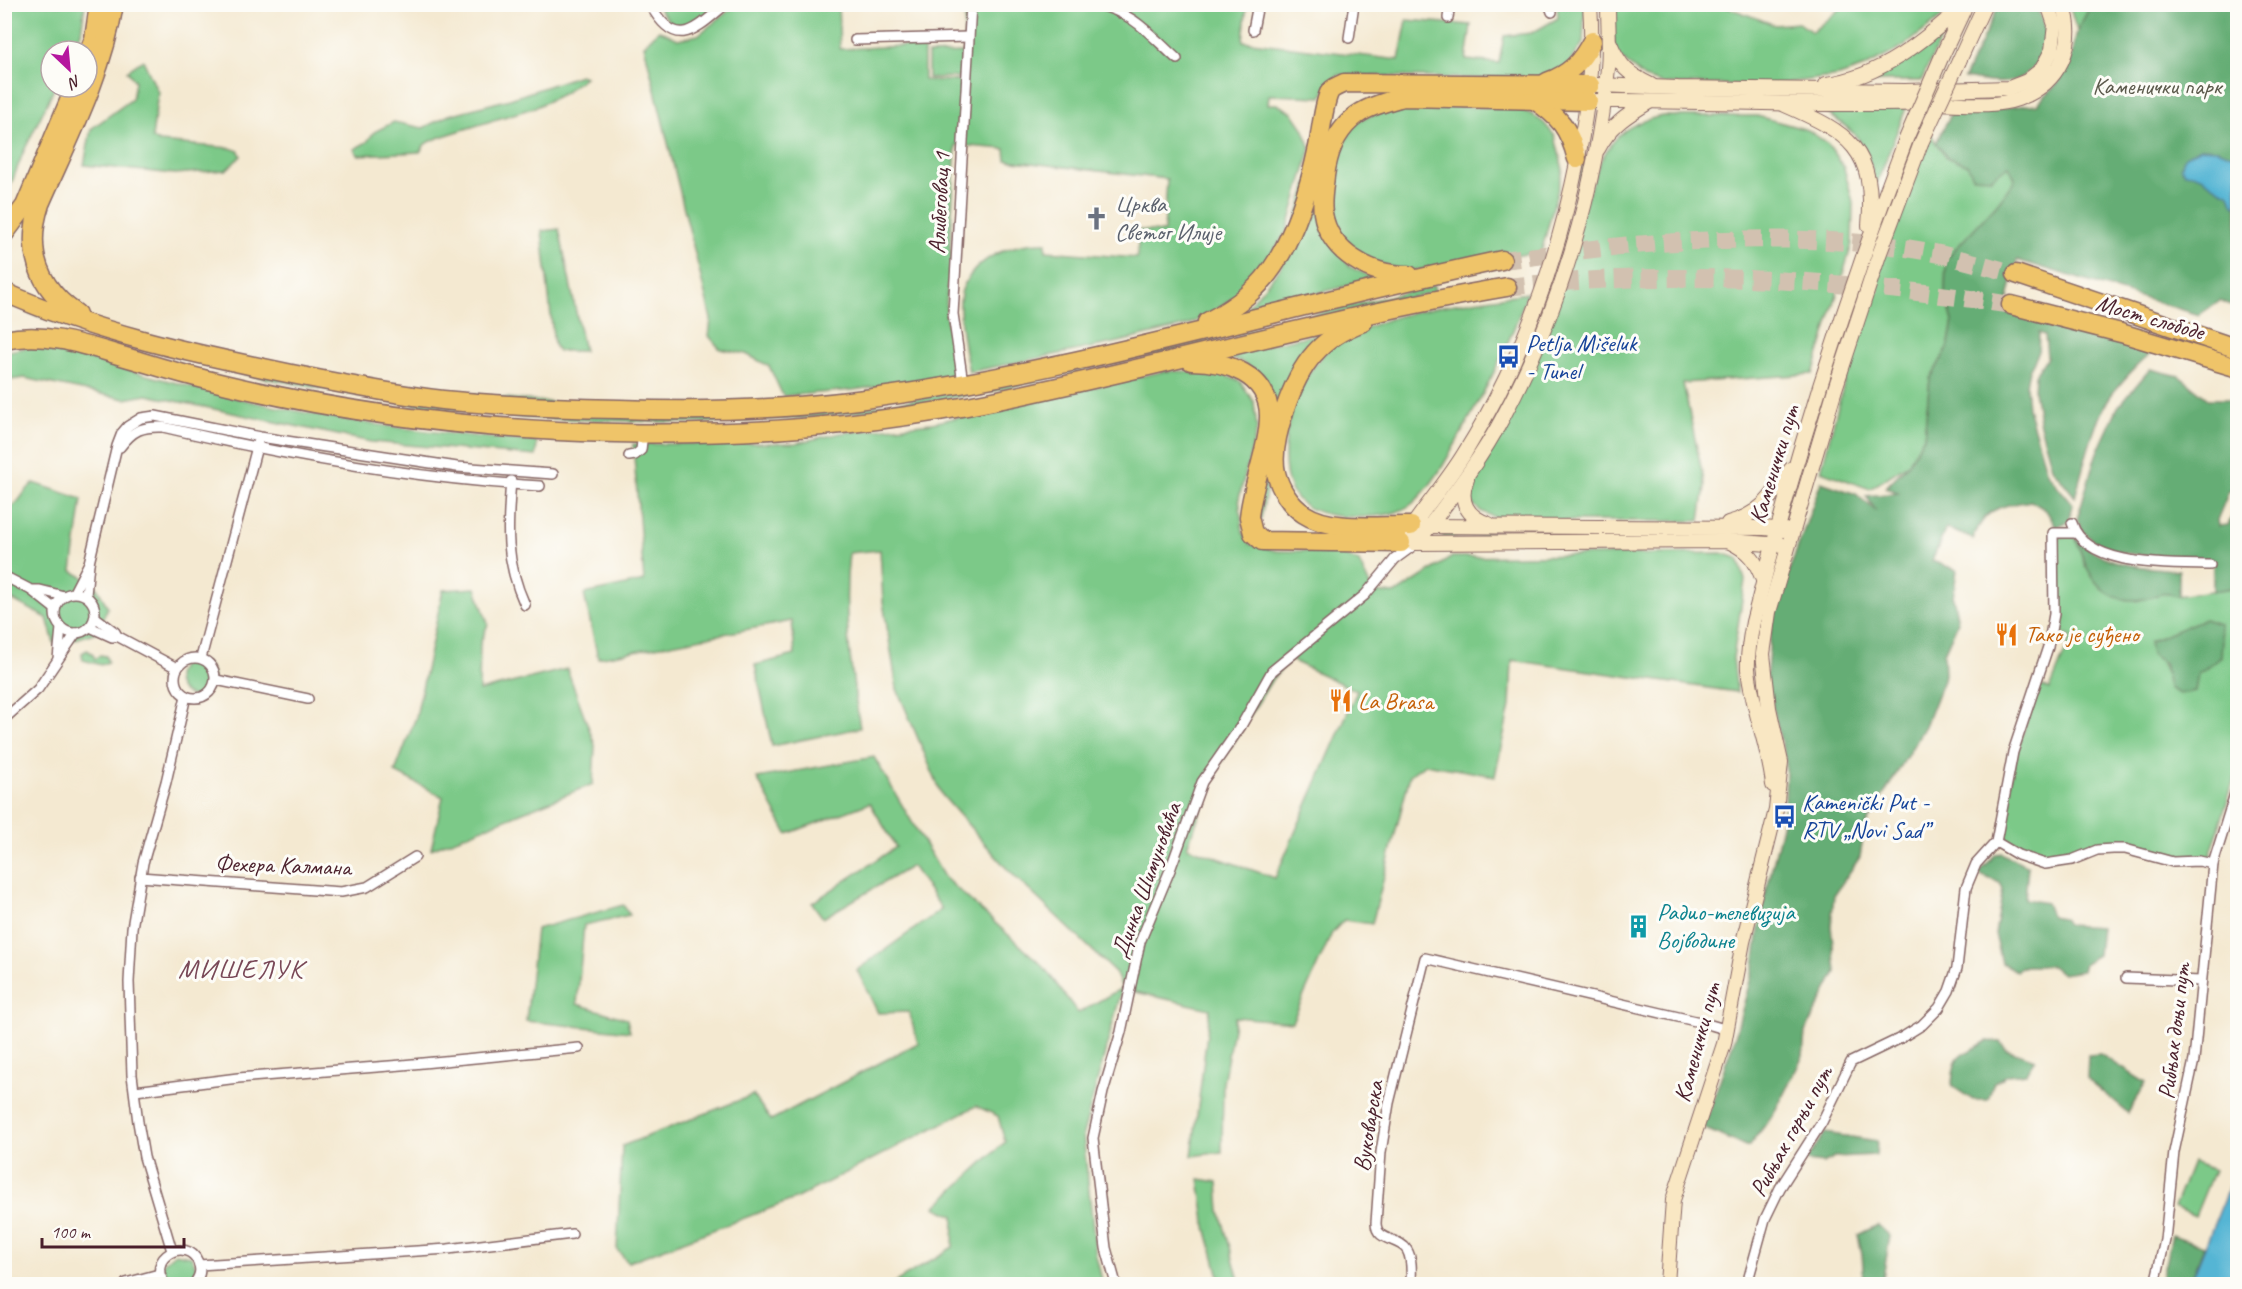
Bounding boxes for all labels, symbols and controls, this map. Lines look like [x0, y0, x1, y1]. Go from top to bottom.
north arrow [39, 39, 99, 99]
text: N [64, 70, 84, 94]
park label: Каменички парк [2093, 71, 2224, 101]
street label: Алибеговац 1 [921, 150, 957, 255]
place label: Црква Светог Илије [1115, 189, 1223, 247]
church icon: Црква Светог Илије [1084, 205, 1110, 231]
street label: Мост слободе [2092, 287, 2210, 347]
place label: Petlja Mišeluk - Tunel [1526, 328, 1639, 386]
bus stop icon: Petlja Mišeluk - Tunel [1495, 344, 1521, 370]
street label: Каменички пут [1742, 400, 1806, 527]
place label: Тако је суђено [2025, 619, 2141, 649]
restaurant icon: Тако је суђено [1994, 621, 2020, 647]
place label: La Brasa [1358, 686, 1435, 716]
restaurant icon: La Brasa [1327, 688, 1353, 714]
place label: Kamenički Put - RTV „Novi Sad” [1802, 787, 1934, 845]
street label: Динка Шимуновића [1104, 797, 1188, 962]
bus stop icon: Kamenički Put - RTV „Novi Sad” [1771, 803, 1797, 829]
street label: Фехера Калмана [215, 848, 354, 882]
place label: Радио-телевизија Војводине [1657, 897, 1796, 955]
building icon: Радио-телевизија Војводине [1626, 913, 1652, 939]
district label: МИШЕЛУК [178, 952, 308, 986]
street label: Рибњак доњи пут [2151, 960, 2197, 1101]
street label: Каменички пут [1667, 978, 1728, 1105]
street label: Рибњак горњи пут [1743, 1059, 1840, 1202]
street label: Вуковарска [1346, 1077, 1390, 1173]
scale bar [42, 1211, 184, 1249]
text: 100 m [51, 1221, 92, 1243]

